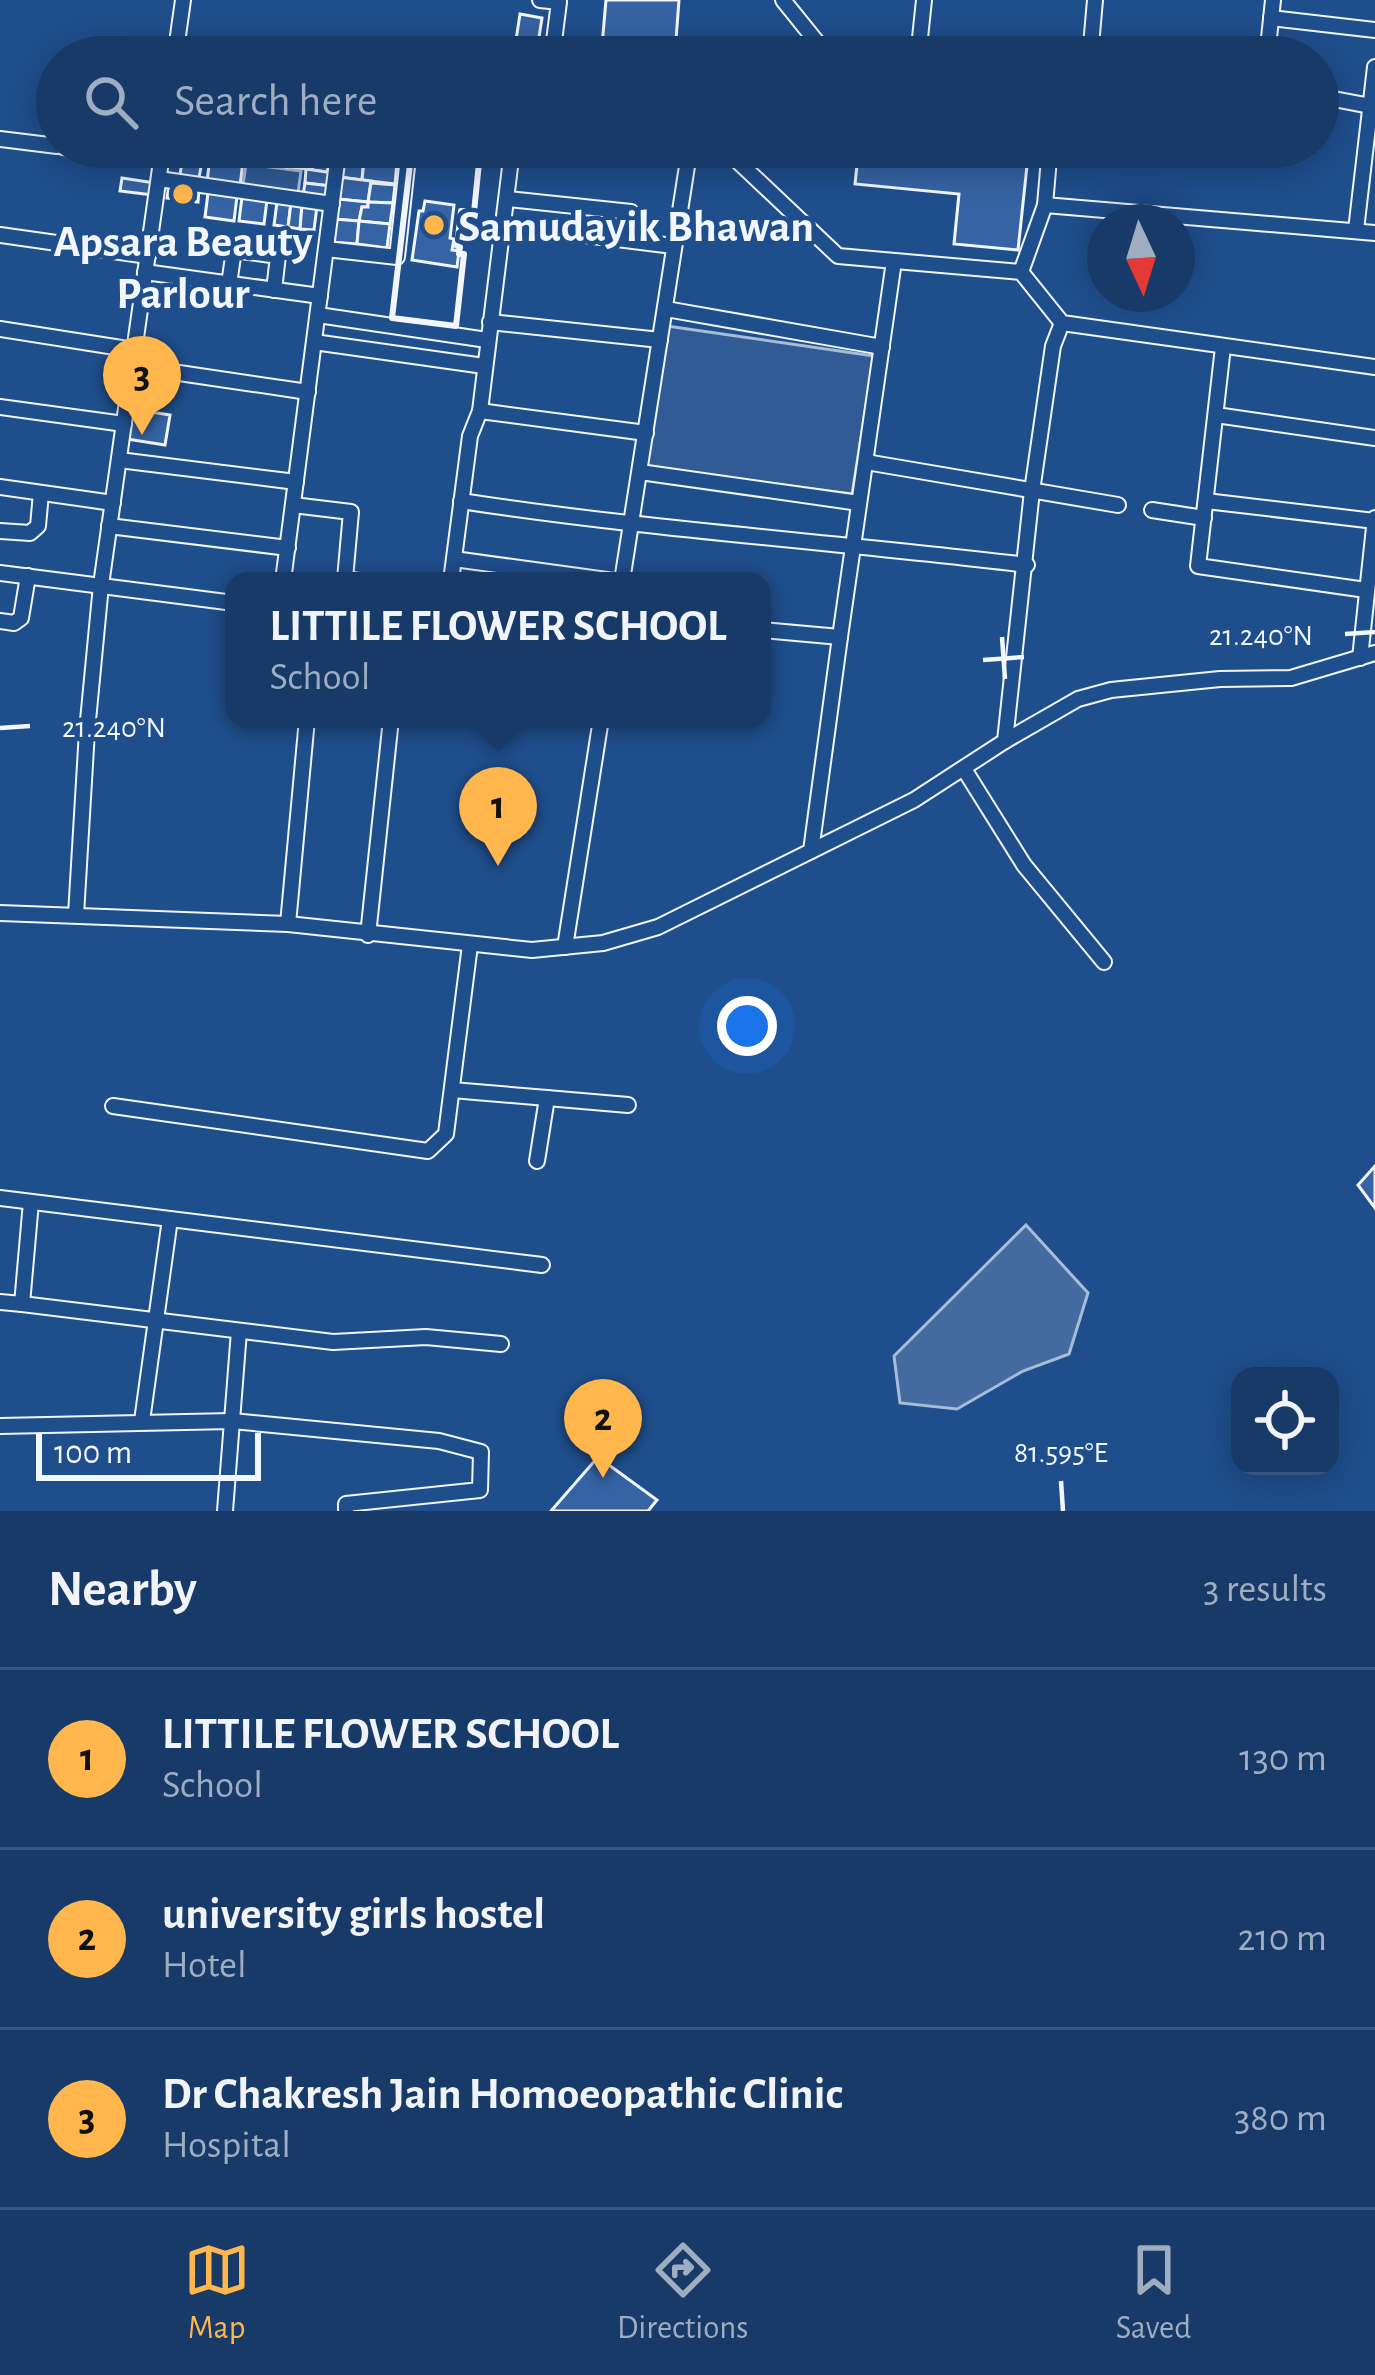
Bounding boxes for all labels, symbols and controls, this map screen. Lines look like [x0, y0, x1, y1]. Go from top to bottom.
search box [36, 36, 1339, 168]
icon: search [78, 69, 144, 135]
text: Search here [174, 79, 377, 124]
marker: Apsara Beauty Parlour [170, 181, 196, 207]
north arrow [1087, 204, 1195, 312]
place label: Samudayik Bhawan [458, 205, 814, 250]
marker: Samudayik Bhawan [421, 212, 447, 238]
place label: Apsara Beauty Parlour [53, 220, 313, 317]
pin: 3 [103, 336, 181, 435]
popup [225, 572, 771, 728]
text: LITTILE FLOWER SCHOOL [270, 604, 726, 649]
text: 21.240°N [1209, 621, 1313, 651]
text: School [270, 658, 370, 697]
text: 21.240°N [62, 713, 166, 743]
pin: 1 [459, 767, 537, 866]
your location [717, 996, 777, 1056]
map controls [1231, 1367, 1339, 1475]
button: locate [1231, 1367, 1339, 1475]
pin: 2 [564, 1379, 642, 1478]
scale bar [36, 1427, 261, 1480]
text: 100 m [54, 1437, 132, 1470]
text: 81.595°E [1014, 1438, 1108, 1468]
text: Nearby [48, 1564, 197, 1615]
text: 3 results [1203, 1570, 1327, 1609]
text: LITTILE FLOWER SCHOOL [162, 1712, 619, 1757]
text: 1 [80, 1739, 94, 1778]
text: 130 m [1239, 1739, 1327, 1778]
text: School [162, 1766, 263, 1805]
text: university girls hostel [162, 1892, 545, 1937]
text: 2 [78, 1919, 96, 1958]
text: 210 m [1238, 1919, 1327, 1958]
text: Hotel [162, 1946, 247, 1985]
text: Dr Chakresh Jain Homoeopathic Clinic [162, 2072, 843, 2117]
text: 3 [79, 2099, 95, 2138]
text: 380 m [1234, 2099, 1327, 2138]
text: Hospital [162, 2126, 291, 2165]
tab: Map [184, 2237, 250, 2349]
tab: Directions [617, 2237, 748, 2349]
tab: Saved [1116, 2237, 1191, 2349]

